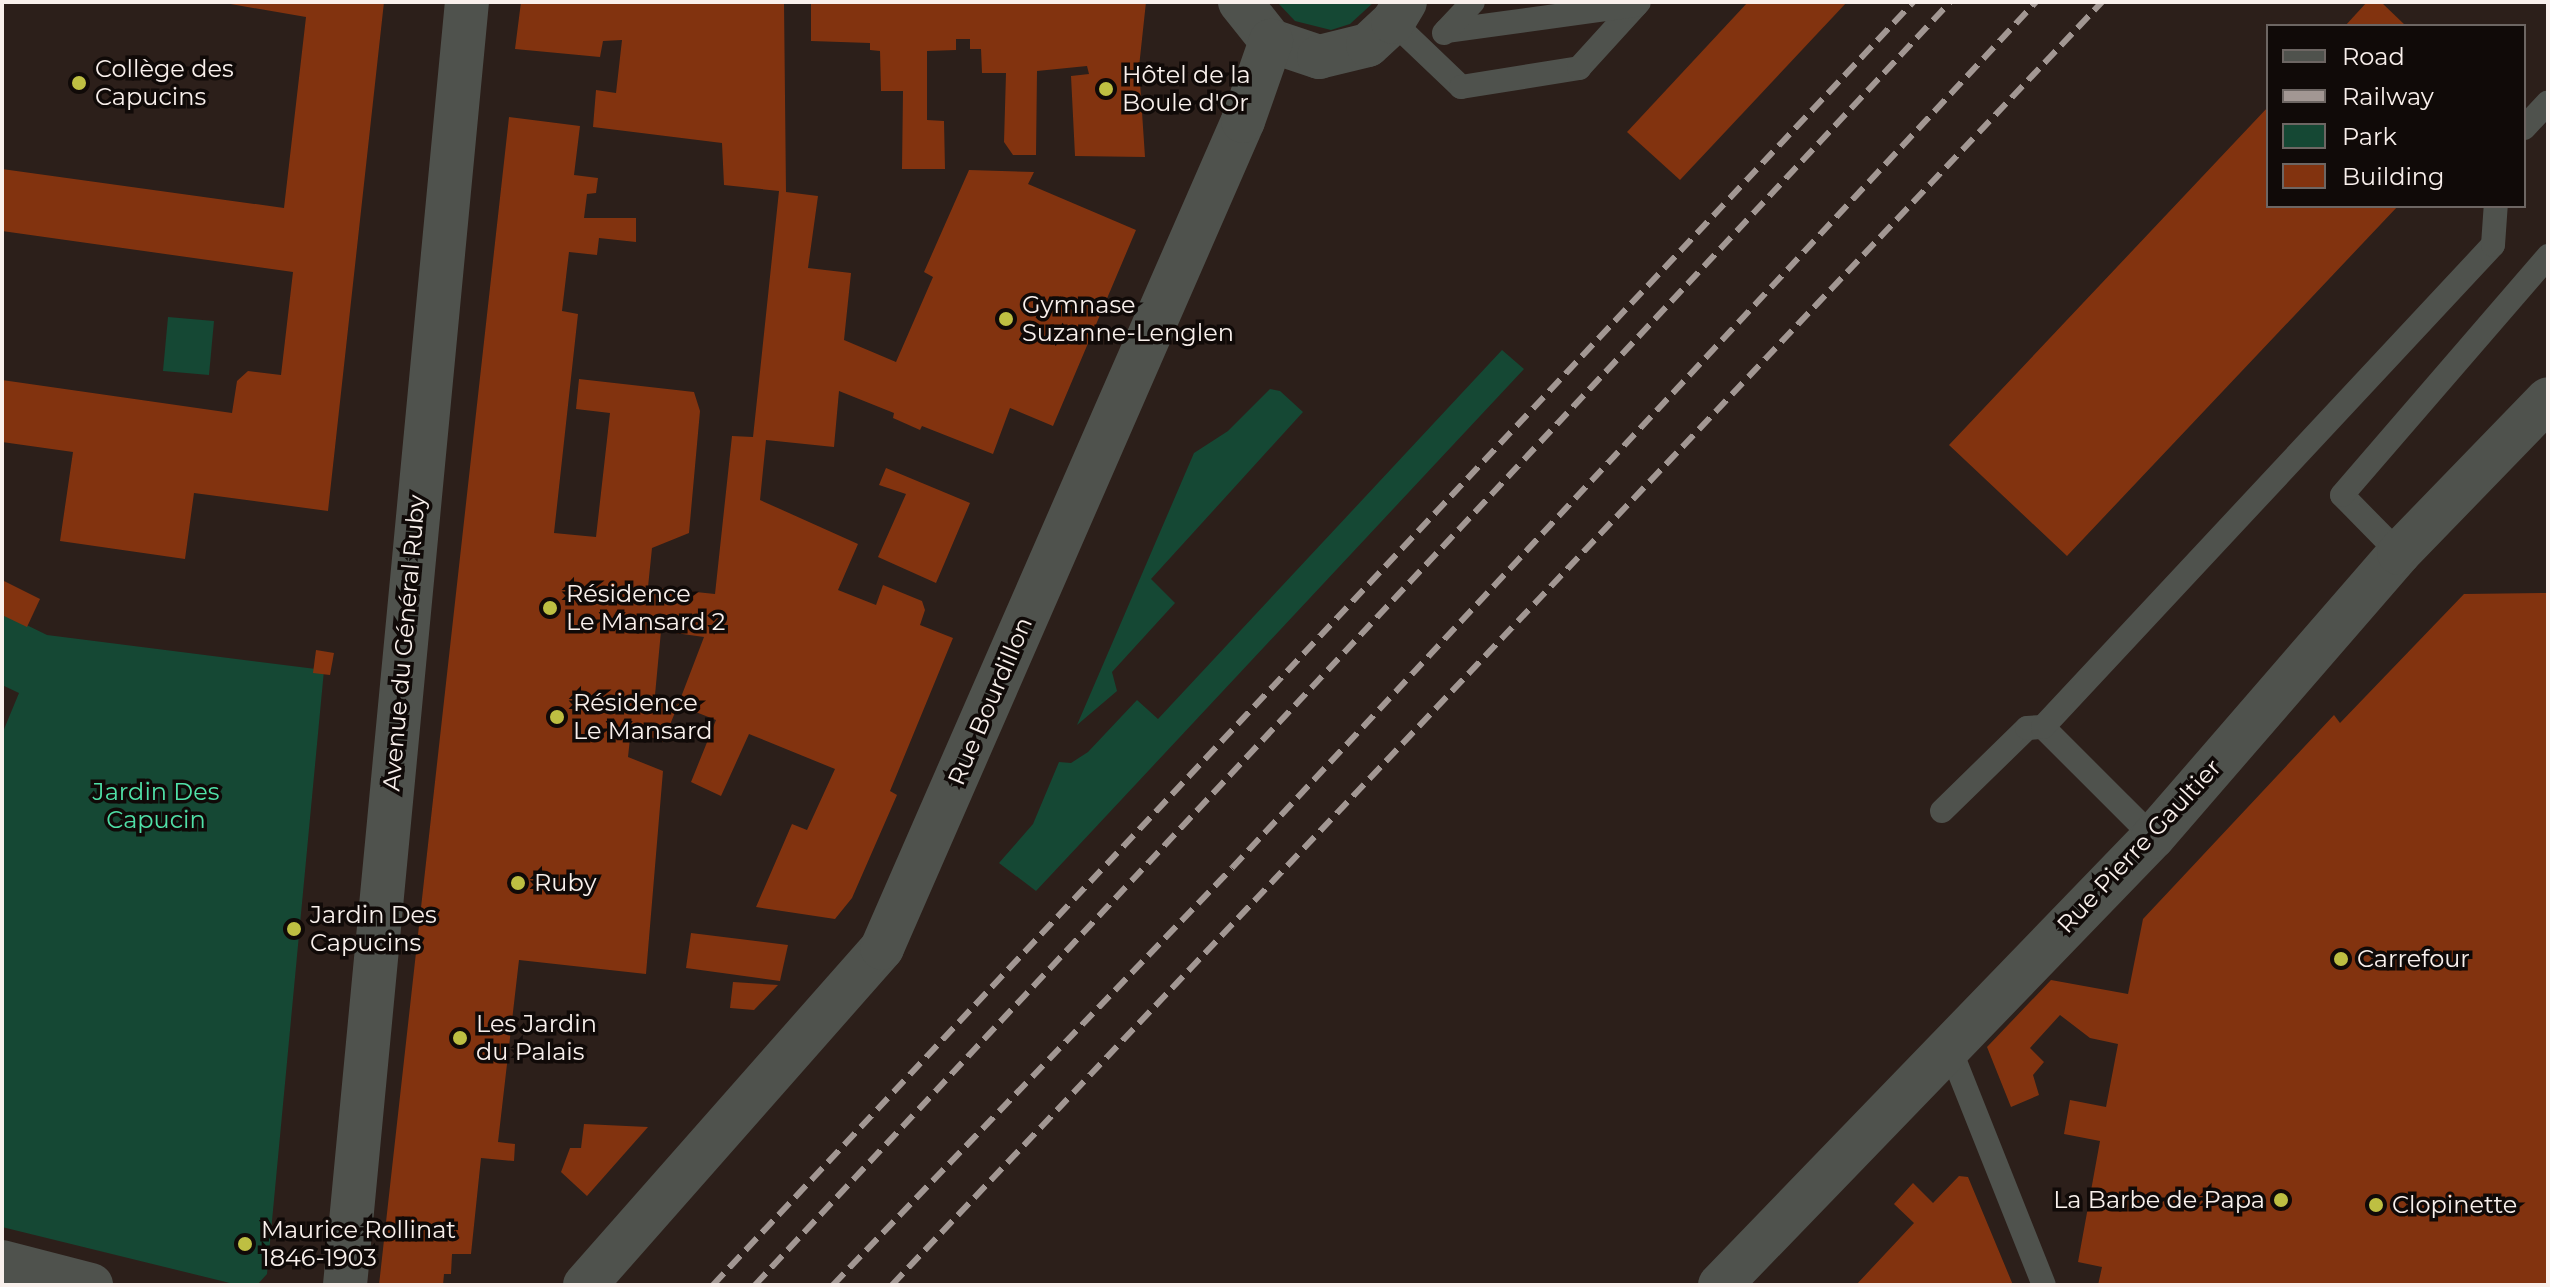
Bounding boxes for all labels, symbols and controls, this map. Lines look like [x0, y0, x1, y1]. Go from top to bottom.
legend [2266, 24, 2526, 208]
text: Road [2342, 42, 2405, 71]
place label: Collège des Capucins [95, 55, 234, 111]
place label: Hôtel de la Boule d'Or [1122, 61, 1251, 117]
marker: Collège des Capucins [70, 74, 88, 92]
marker: Hôtel de la Boule d'Or [1097, 80, 1115, 98]
text: Railway [2342, 82, 2434, 111]
text: Park [2342, 122, 2397, 151]
text: Building [2342, 162, 2445, 191]
place label: Gymnase Suzanne-Lenglen [1022, 291, 1234, 347]
marker: Gymnase Suzanne-Lenglen [997, 310, 1015, 328]
street label: Avenue du Général Ruby [377, 494, 431, 792]
place label: Résidence Le Mansard 2 [566, 580, 725, 636]
marker: Résidence Le Mansard 2 [541, 599, 559, 617]
street label: Rue Bourdillon [942, 613, 1038, 789]
place label: Résidence Le Mansard [573, 689, 713, 745]
marker: Résidence Le Mansard [548, 708, 566, 726]
street label: Rue Pierre Gaultier [2051, 753, 2227, 939]
park label: Jardin Des Capucin [93, 778, 219, 834]
place label: Ruby [534, 869, 596, 897]
marker: Ruby [509, 874, 527, 892]
place label: Jardin Des Capucins [310, 901, 437, 957]
marker: Jardin Des Capucins [285, 920, 303, 938]
place label: Carrefour [2357, 945, 2470, 973]
marker: Carrefour [2332, 950, 2350, 968]
place label: Les Jardin du Palais [476, 1010, 597, 1066]
marker: Les Jardin du Palais [451, 1029, 469, 1047]
place label: La Barbe de Papa [2053, 1186, 2265, 1214]
marker: La Barbe de Papa [2272, 1191, 2290, 1209]
place label: Clopinette [2392, 1191, 2517, 1219]
marker: Clopinette [2367, 1196, 2385, 1214]
place label: Maurice Rollinat 1846-1903 [261, 1216, 456, 1272]
marker: Maurice Rollinat 1846-1903 [236, 1235, 254, 1253]

